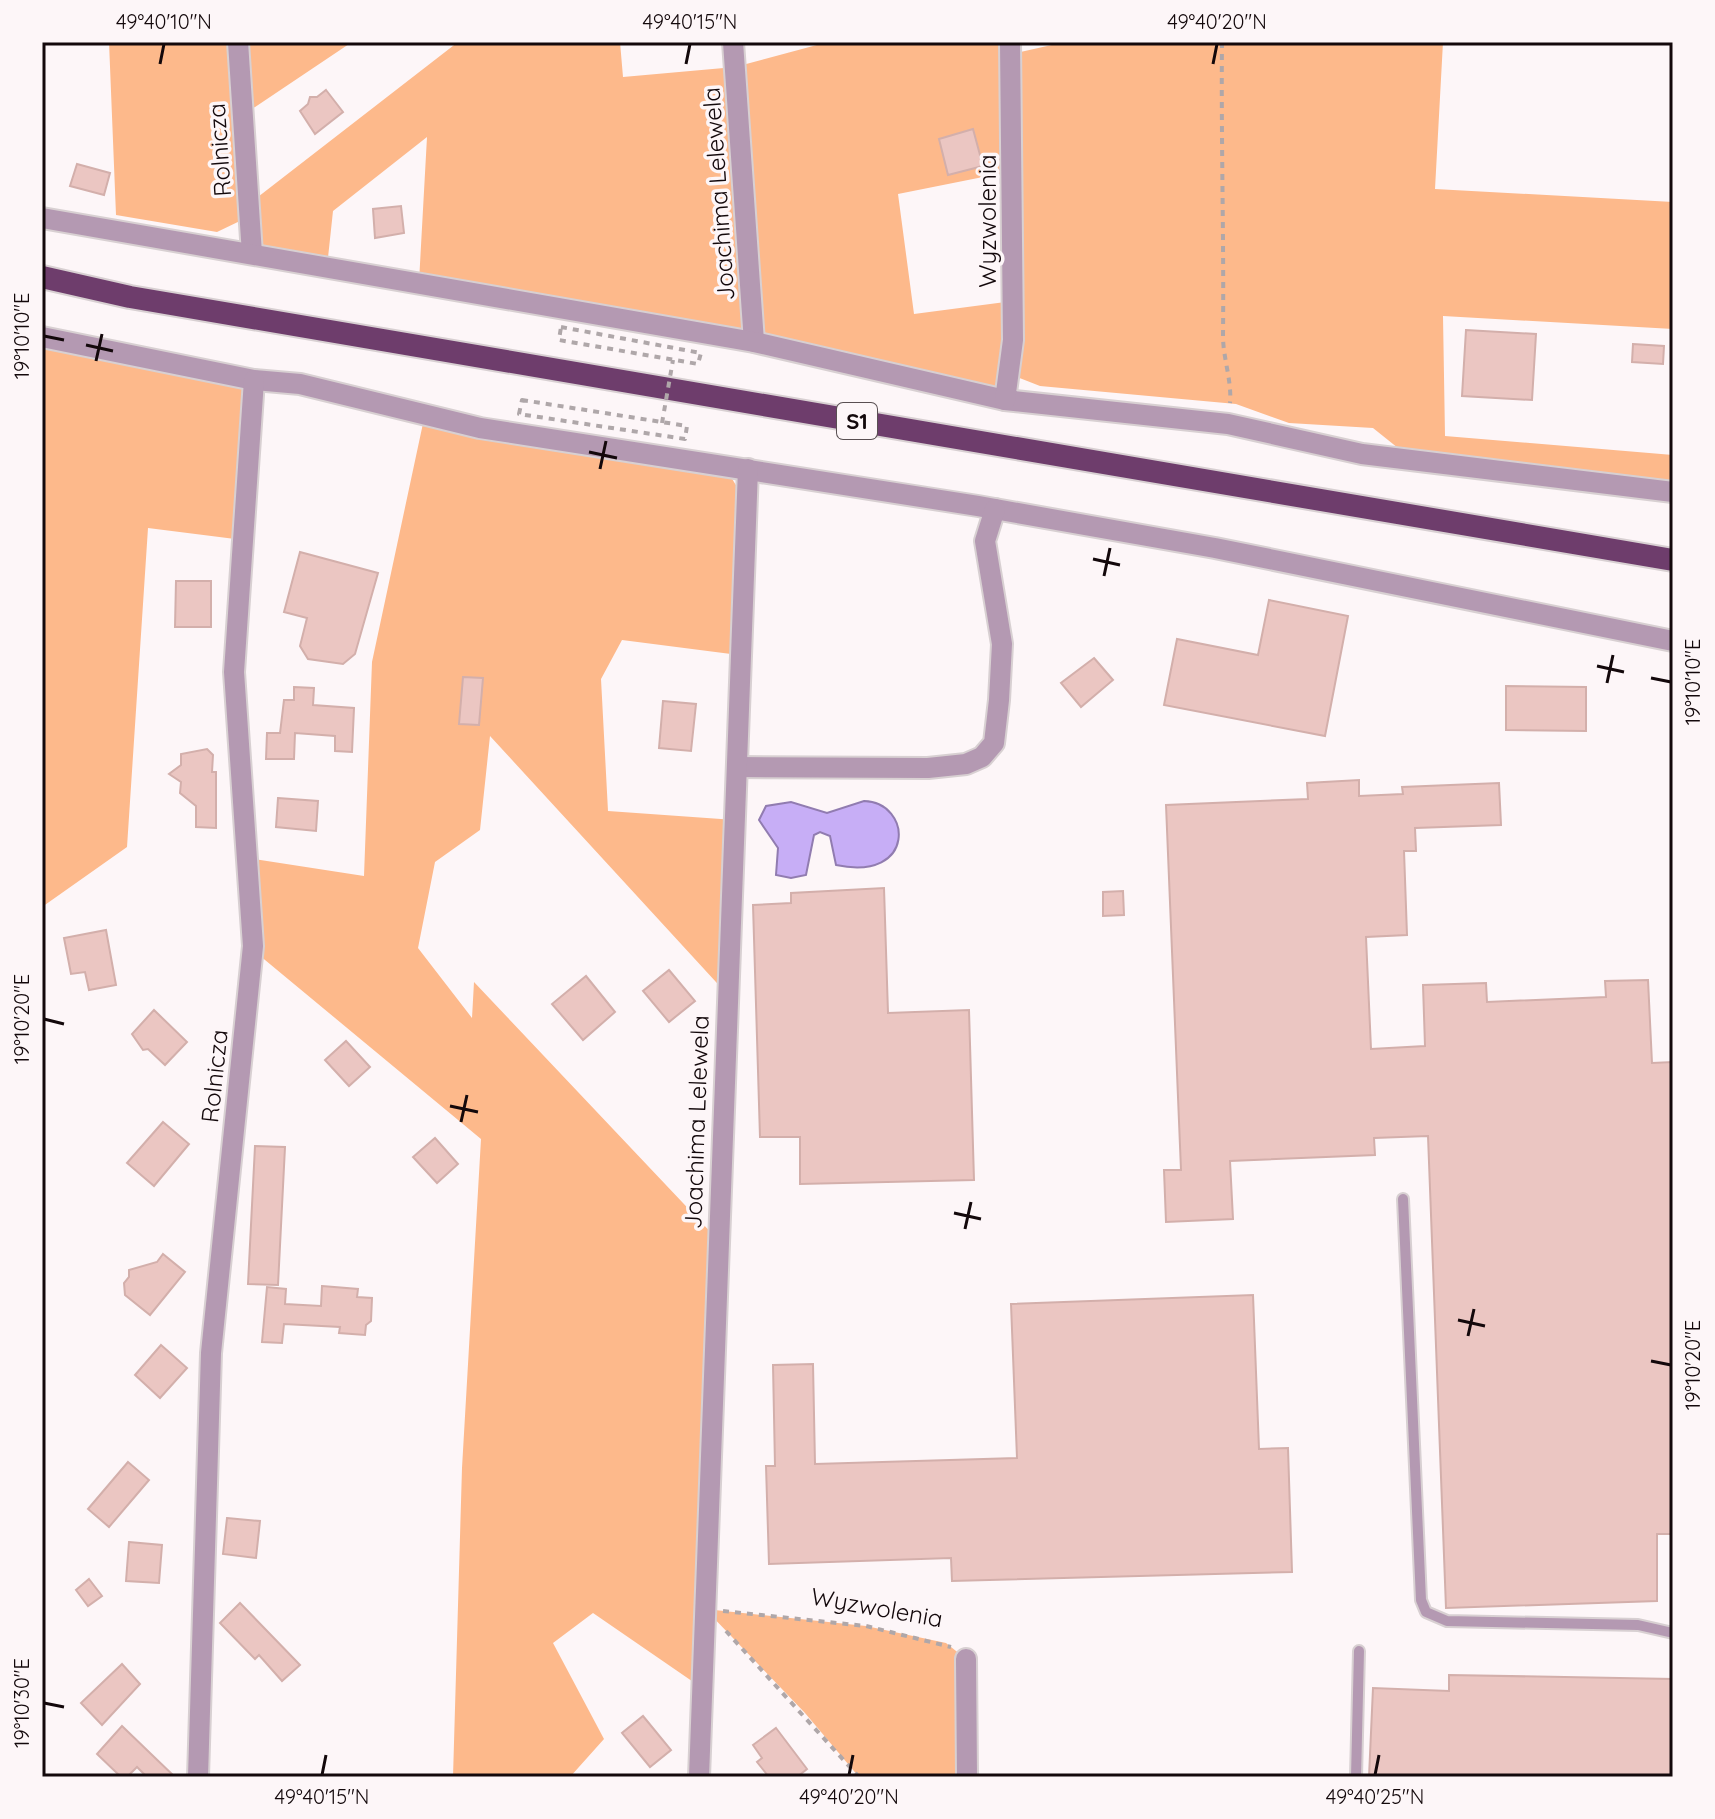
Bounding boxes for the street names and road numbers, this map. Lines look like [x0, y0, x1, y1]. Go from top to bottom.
street label: Joachima Lelewela [696, 86, 740, 302]
street label: Rolnicza [201, 102, 237, 198]
street label: Wyzwolenia [972, 154, 1002, 288]
road number: S1 [837, 403, 877, 439]
street label: Joachima Lelewela [677, 1015, 715, 1229]
street label: Rolnicza [194, 1028, 234, 1124]
street label: Wyzwolenia [809, 1581, 945, 1633]

